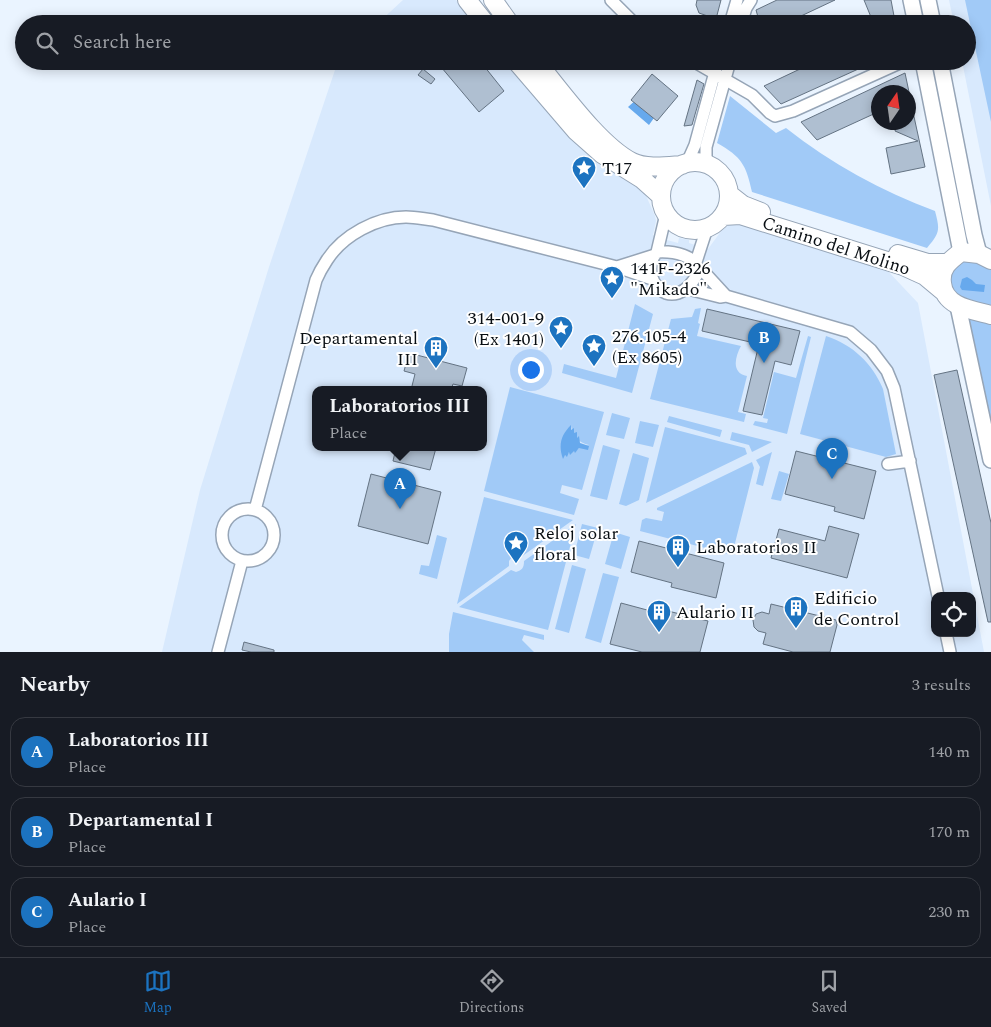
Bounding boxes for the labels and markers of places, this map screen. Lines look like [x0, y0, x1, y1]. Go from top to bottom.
place icon: T17 [571, 155, 597, 189]
place label: T17 [602, 155, 632, 182]
place label: 141F-2326 "Mikado" [630, 255, 710, 303]
place icon: 141F-2326 "Mikado" [599, 265, 625, 299]
place label: 314-001-9 (Ex 1401) [468, 305, 544, 353]
place icon: 314-001-9 (Ex 1401) [548, 315, 574, 349]
pin: B [748, 322, 780, 363]
place label: 276.105-4 (Ex 8605) [612, 323, 686, 371]
place label: Departamental III [299, 325, 418, 373]
place icon: 276.105-4 (Ex 8605) [581, 333, 607, 367]
building icon: Departamental III [423, 335, 449, 369]
pin: C [816, 438, 848, 479]
pin: A [384, 468, 416, 509]
place label: Reloj solar floral [534, 520, 619, 568]
place icon: Reloj solar floral [503, 530, 529, 564]
building icon: Laboratorios II [665, 534, 691, 568]
place label: Laboratorios II [696, 534, 817, 561]
place label: Edificio de Control [814, 585, 899, 633]
building icon: Edificio de Control [783, 595, 809, 629]
building icon: Aulario II [646, 599, 672, 633]
place label: Aulario II [676, 599, 754, 626]

